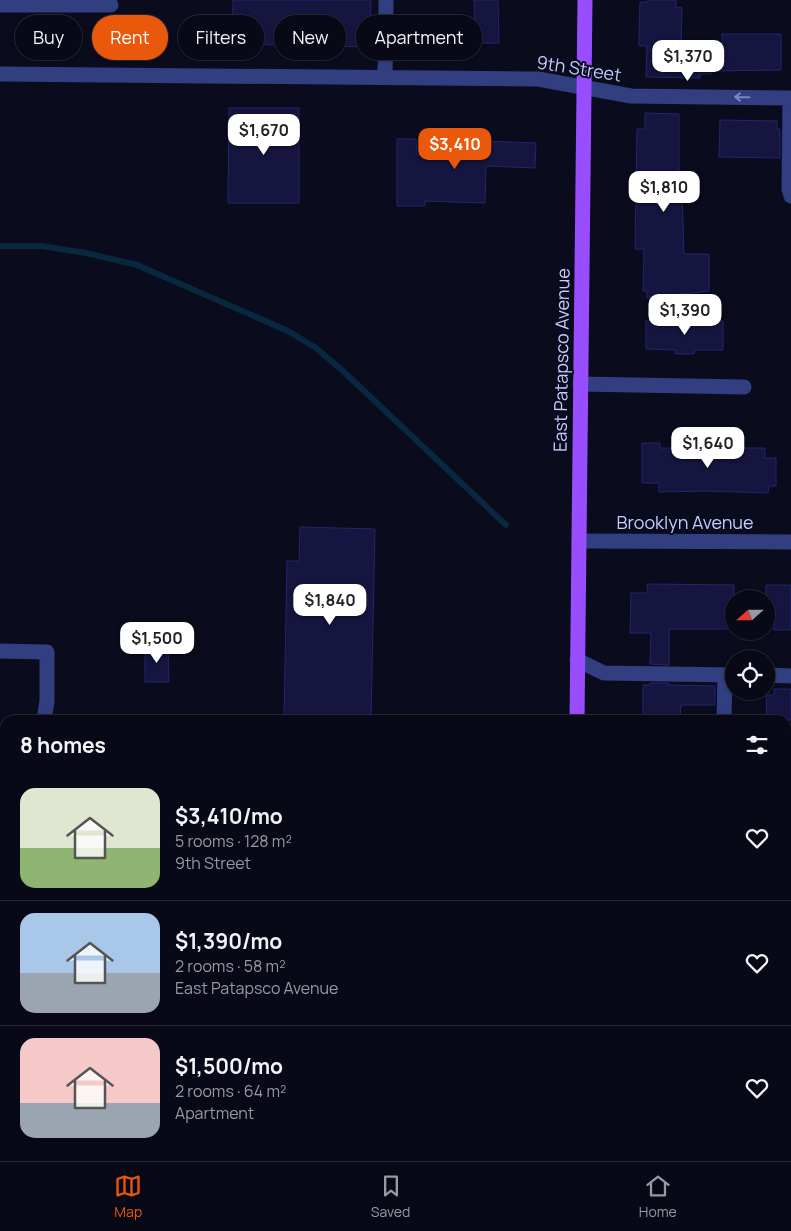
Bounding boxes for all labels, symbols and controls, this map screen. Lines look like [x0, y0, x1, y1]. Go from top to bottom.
chip: Buy [15, 15, 82, 60]
chip: Rent [92, 15, 168, 60]
chip: Filters [178, 15, 264, 60]
chip: New [274, 15, 346, 60]
chip: Apartment [356, 15, 482, 60]
pin: $1,370 [647, 39, 729, 82]
text: $1,370 [663, 45, 713, 67]
street label: 9th Street [535, 49, 623, 87]
one-way arrow [735, 92, 751, 102]
pin: $1,670 [223, 114, 305, 156]
text: $1,670 [239, 119, 289, 141]
pin: $3,410 [414, 128, 496, 170]
text: $3,410 [429, 133, 481, 155]
pin: $1,810 [623, 170, 705, 213]
text: $1,810 [640, 176, 688, 198]
street label: East Patapsco Avenue [547, 268, 575, 452]
pin: $1,390 [644, 294, 726, 336]
text: $1,390 [659, 299, 711, 321]
pin: $1,640 [667, 426, 749, 469]
text: $1,640 [682, 432, 734, 454]
street label: Brooklyn Avenue [616, 510, 754, 534]
pin: $1,840 [289, 584, 371, 626]
text: $1,840 [304, 589, 356, 611]
north arrow [725, 590, 775, 640]
map controls [725, 590, 775, 700]
pin: $1,500 [116, 622, 198, 664]
text: $1,500 [131, 627, 183, 649]
button: locate [725, 650, 775, 700]
text: 8 homes [20, 731, 106, 759]
icon: filters [743, 731, 771, 759]
text: $3,410/mo [175, 802, 283, 830]
icon: home [60, 808, 120, 868]
icon: heart [743, 824, 771, 852]
text: 5 rooms · 128 m² [175, 830, 292, 852]
text: 9th Street [175, 852, 251, 874]
text: $1,390/mo [175, 927, 282, 955]
icon: home [60, 933, 120, 993]
icon: heart [743, 949, 771, 977]
text: 2 rooms · 58 m² [175, 955, 286, 977]
text: East Patapsco Avenue [175, 977, 338, 999]
text: $1,500/mo [175, 1052, 283, 1080]
icon: home [60, 1058, 120, 1118]
icon: heart [743, 1074, 771, 1102]
text: 2 rooms · 64 m² [175, 1080, 286, 1102]
text: Apartment [175, 1102, 254, 1124]
tab: Map [114, 1172, 142, 1221]
tab: Saved [371, 1172, 410, 1221]
tab: Home [639, 1172, 677, 1221]

